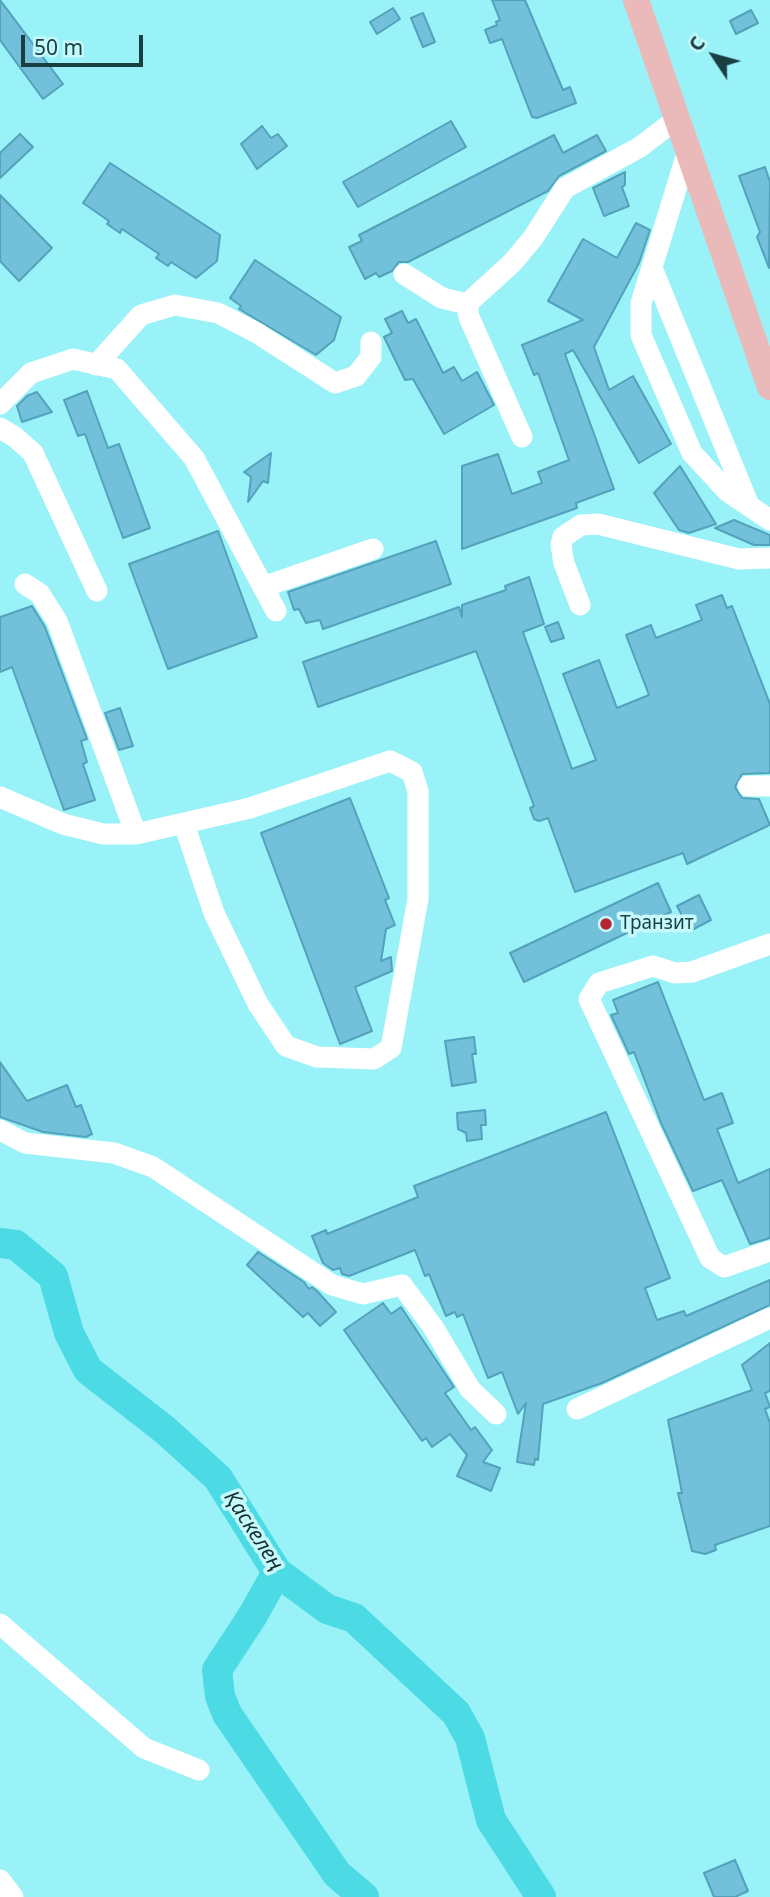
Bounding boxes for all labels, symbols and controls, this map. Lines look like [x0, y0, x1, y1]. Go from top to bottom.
scale bar [24, 21, 147, 65]
north arrow [679, 21, 749, 91]
text: С [683, 31, 711, 56]
text: 50 m [34, 33, 83, 61]
place label: Транзит [620, 913, 694, 935]
marker: Транзит [598, 916, 614, 932]
water label: Қаскелең [218, 1487, 288, 1575]

